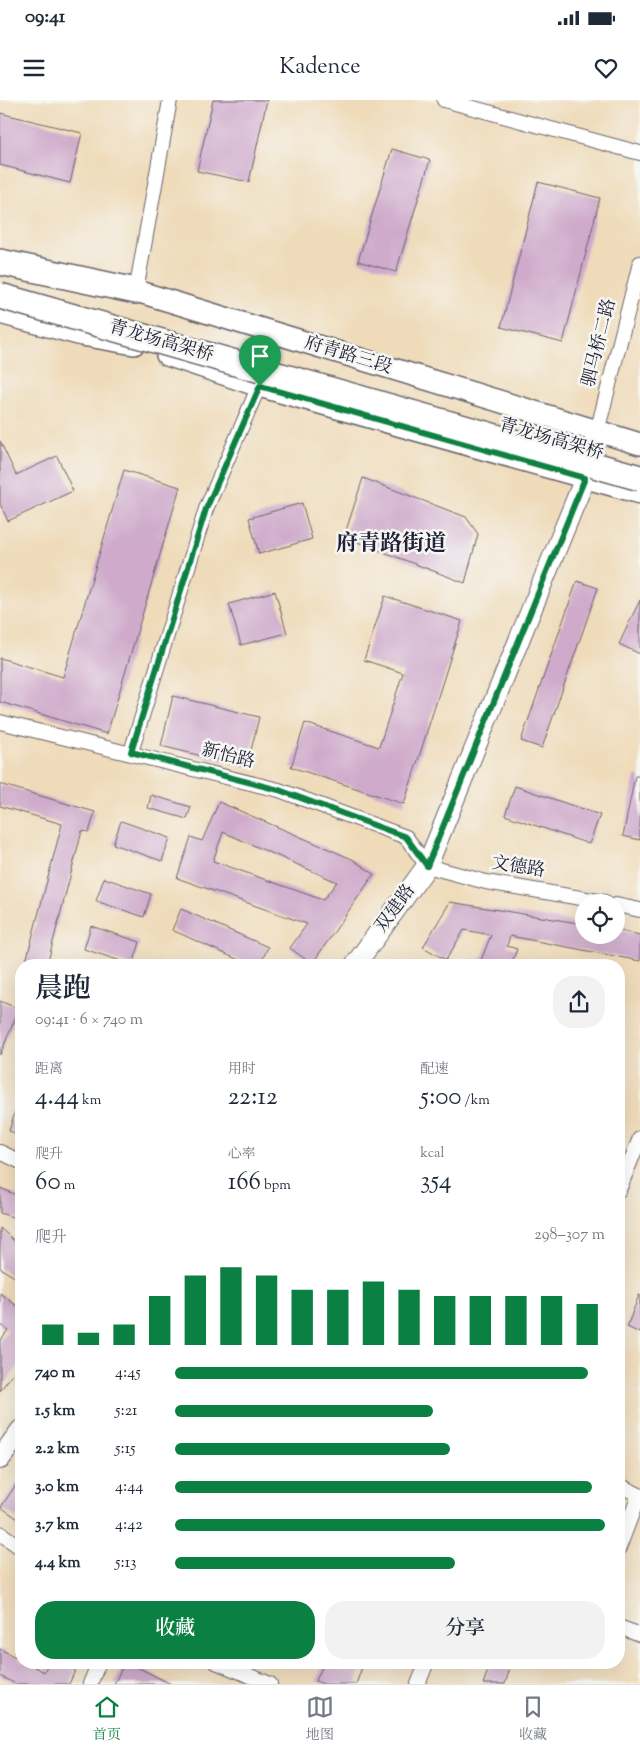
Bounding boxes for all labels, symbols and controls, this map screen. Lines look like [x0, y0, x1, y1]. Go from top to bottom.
text: 09:41 [25, 4, 65, 31]
text: Kadence [279, 52, 361, 84]
icon: menu [20, 54, 48, 82]
icon: heart [592, 54, 620, 82]
street label: 驷马桥二路 [576, 296, 624, 390]
street label: 青龙场高架桥 [106, 315, 216, 369]
street label: 府青路三段 [301, 330, 395, 382]
pin [239, 335, 281, 386]
icon: arrive [246, 342, 274, 370]
street label: 青龙场高架桥 [496, 413, 606, 467]
district label: 府青路街道 [336, 529, 446, 561]
street label: 新怡路 [199, 738, 257, 776]
street label: 文德路 [489, 851, 547, 885]
street label: 双建路 [370, 880, 422, 938]
map controls [575, 894, 625, 944]
button: locate [575, 894, 625, 944]
text: 晨跑 [35, 970, 91, 1010]
button: share [553, 976, 605, 1028]
text: 09:41 · 6 × 740 m [35, 1009, 143, 1032]
text: 距离 [35, 1060, 63, 1080]
text: 用时 [228, 1060, 256, 1080]
text: 配速 [420, 1060, 448, 1080]
text: 4.44 [35, 1080, 79, 1116]
text: 22:12 [228, 1080, 278, 1116]
text: 5:00 [420, 1080, 462, 1116]
text: km [79, 1091, 101, 1111]
text: /km [462, 1091, 490, 1111]
text: kcal [420, 1144, 444, 1164]
text: 爬升 [35, 1145, 63, 1165]
text: 心率 [228, 1145, 256, 1165]
text: 354 [420, 1164, 452, 1200]
text: 60 [35, 1165, 61, 1201]
text: 166 [228, 1165, 261, 1201]
text: m [61, 1176, 75, 1196]
text: bpm [261, 1176, 291, 1196]
text: 298–307 m [534, 1224, 605, 1247]
text: 爬升 [35, 1227, 67, 1250]
text: 740 m [35, 1362, 75, 1385]
text: 4:45 [115, 1362, 141, 1385]
text: 1.5 km [35, 1400, 75, 1423]
text: 5:21 [115, 1400, 138, 1423]
text: 2.2 km [35, 1438, 79, 1461]
text: 5:15 [115, 1438, 136, 1461]
text: 3.0 km [35, 1476, 79, 1499]
text: 4:44 [115, 1476, 143, 1499]
text: 3.7 km [35, 1514, 79, 1537]
text: 4:42 [115, 1514, 143, 1537]
text: 4.4 km [35, 1552, 81, 1575]
text: 5:13 [115, 1552, 137, 1575]
button: 收藏 [35, 1601, 315, 1659]
button: 分享 [325, 1601, 605, 1659]
tab: 首页 [93, 1693, 121, 1746]
tab: 地图 [306, 1693, 334, 1746]
tab: 收藏 [519, 1693, 547, 1746]

